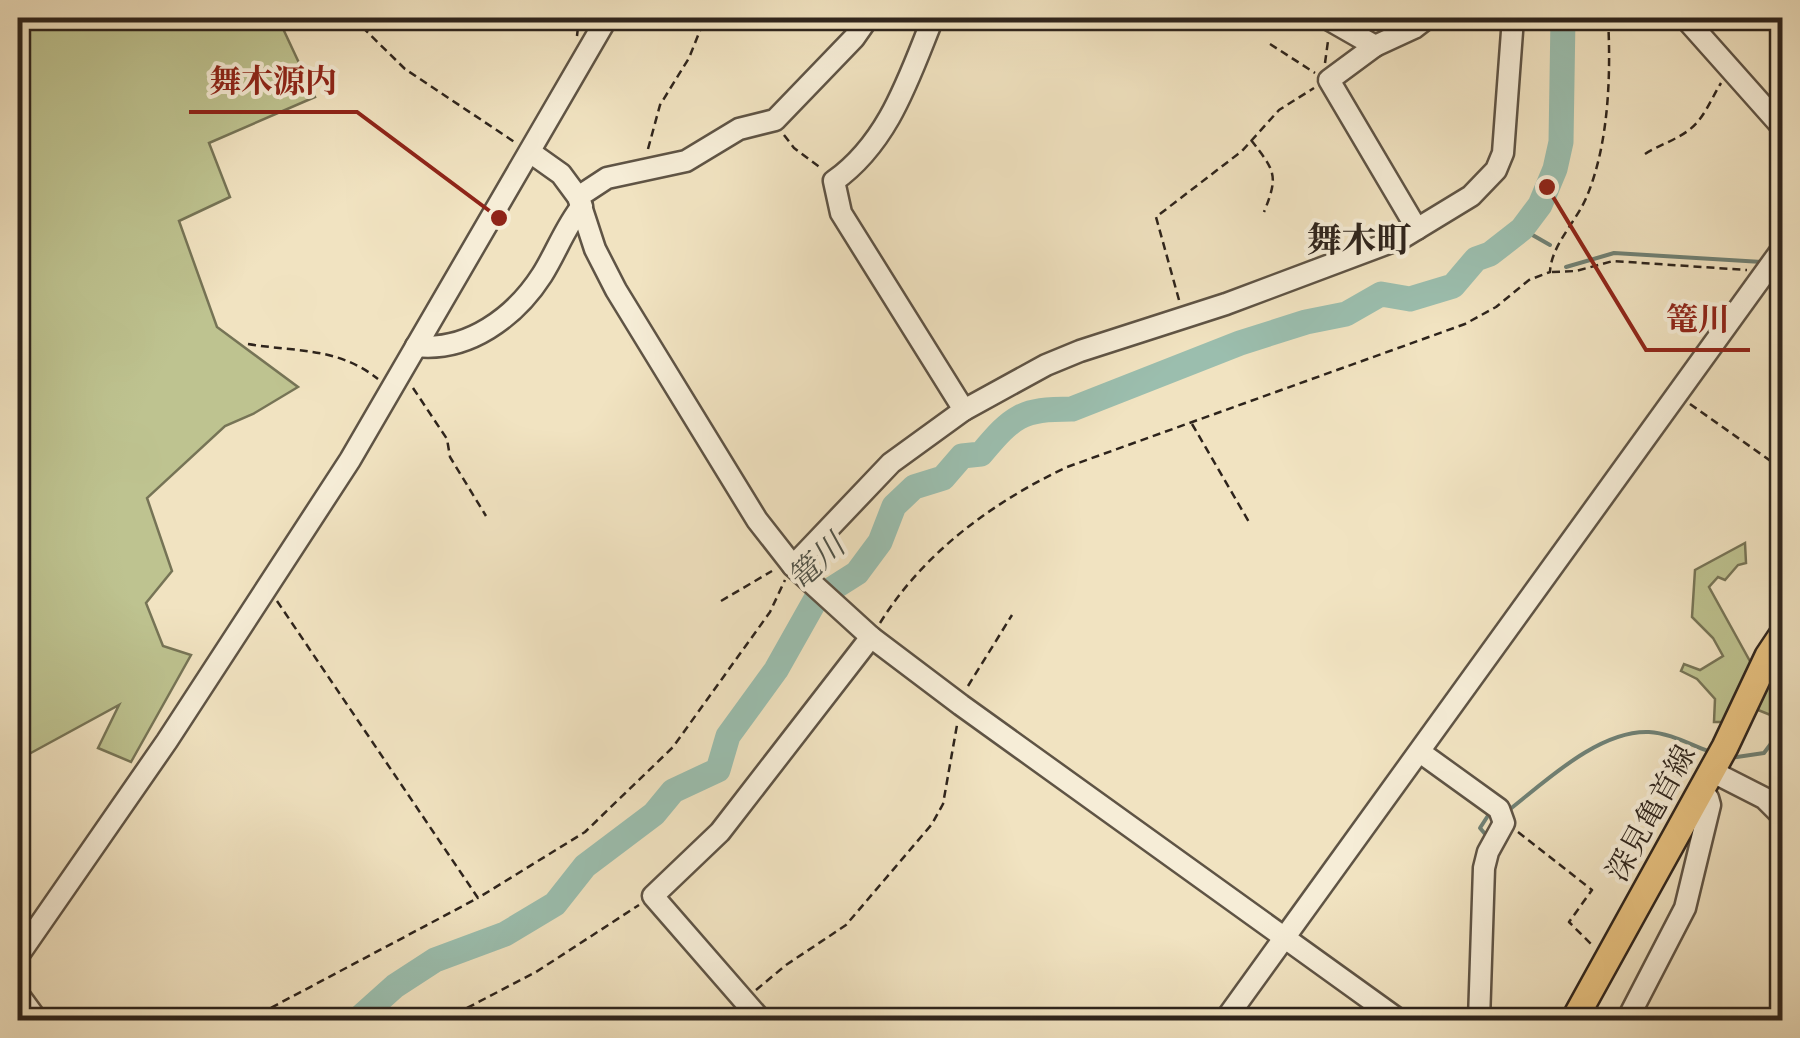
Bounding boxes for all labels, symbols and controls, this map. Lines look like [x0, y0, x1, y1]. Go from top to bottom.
callout: 舞木源内 [189, 50, 357, 112]
text: 舞木源内 [209, 59, 337, 103]
district label: 舞木町 [1306, 216, 1412, 264]
callout: 篭川 [1646, 288, 1750, 350]
text: 篭川 [1666, 297, 1730, 341]
water label: 篭川 [778, 522, 857, 600]
street label: 深見亀首線 [1597, 738, 1705, 888]

